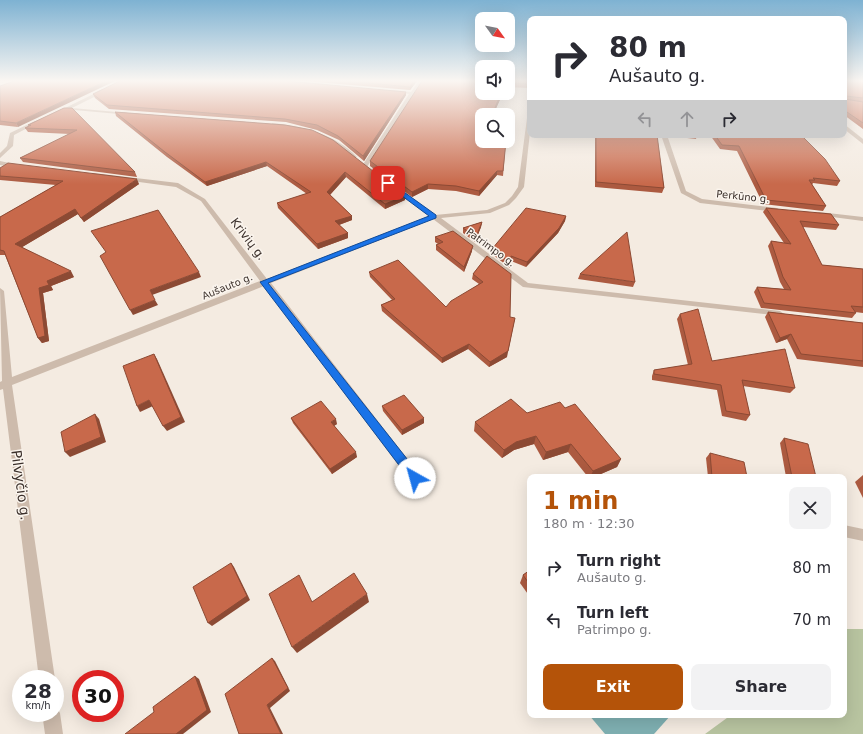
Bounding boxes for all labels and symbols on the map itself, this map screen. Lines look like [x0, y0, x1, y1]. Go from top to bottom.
north arrow [475, 12, 515, 52]
pin [371, 166, 405, 200]
street label: Perkūno g. [716, 188, 770, 205]
street label: Krivių g. [228, 215, 268, 263]
street label: Patrimpo g. [464, 226, 517, 269]
street label: Aušauto g. [200, 271, 254, 302]
street label: Pilvyčio g. [8, 449, 34, 521]
position arrow [394, 457, 436, 499]
speed limit sign: 30 [72, 670, 124, 722]

